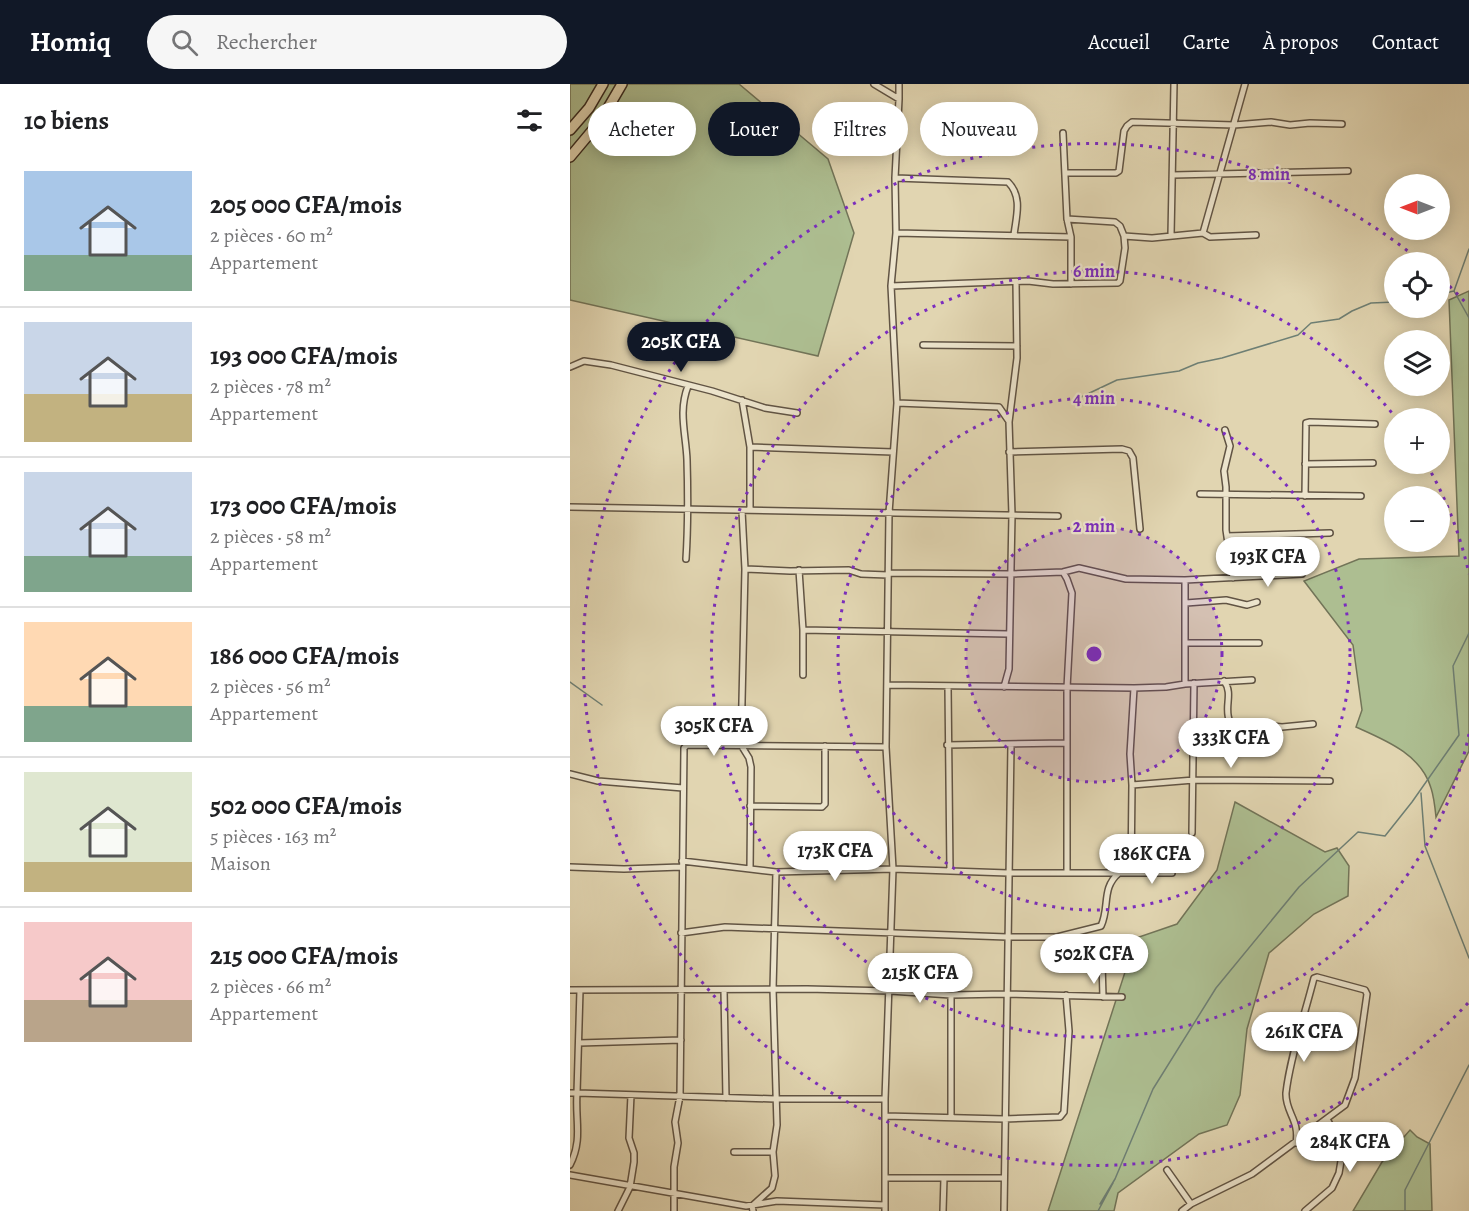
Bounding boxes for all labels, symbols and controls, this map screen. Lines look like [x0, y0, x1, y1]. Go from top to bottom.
search box [147, 15, 567, 69]
text: Homiq [30, 23, 111, 61]
icon: search [168, 26, 201, 59]
text: Rechercher [216, 27, 317, 57]
text: Accueil [1088, 28, 1150, 56]
text: Carte [1183, 28, 1230, 56]
text: À propos [1263, 28, 1339, 56]
text: Contact [1372, 28, 1439, 56]
chip: Acheter [588, 102, 696, 156]
chip: Louer [708, 102, 800, 156]
chip: Filtres [812, 102, 908, 156]
chip: Nouveau [920, 102, 1038, 156]
text: 10 biens [24, 103, 109, 138]
icon: filters [513, 104, 546, 137]
text: 8 min [1248, 162, 1290, 186]
north arrow [1384, 174, 1450, 240]
map controls [1384, 174, 1450, 552]
text: 205 000 CFA/mois [210, 187, 402, 222]
icon: home [72, 195, 144, 267]
text: 2 pièces · 60 m² [210, 222, 333, 249]
text: Appartement [210, 249, 318, 276]
button: locate [1384, 252, 1450, 318]
text: 6 min [1073, 259, 1115, 283]
pin: 205K CFA [619, 322, 743, 373]
text: 205K CFA [641, 328, 721, 355]
button: layers [1384, 330, 1450, 396]
text: 193 000 CFA/mois [210, 338, 398, 373]
icon: home [72, 346, 144, 418]
text: 2 pièces · 78 m² [210, 373, 331, 400]
text: 4 min [1073, 386, 1115, 410]
text: Appartement [210, 400, 318, 427]
button: + [1384, 408, 1450, 474]
button: − [1384, 486, 1450, 552]
text: 173 000 CFA/mois [210, 488, 397, 523]
icon: home [72, 496, 144, 568]
text: 2 min [1073, 514, 1115, 538]
text: 2 pièces · 58 m² [210, 523, 331, 550]
pin: 193K CFA [1206, 537, 1330, 588]
text: 193K CFA [1230, 543, 1306, 570]
text: Appartement [210, 550, 318, 577]
text: 186 000 CFA/mois [210, 638, 399, 673]
centre of rings [1084, 644, 1104, 664]
icon: home [72, 646, 144, 718]
text: 2 pièces · 56 m² [210, 673, 331, 700]
text: Appartement [210, 700, 318, 727]
pin: 305K CFA [652, 706, 776, 757]
text: 305K CFA [675, 712, 753, 739]
pin: 333K CFA [1169, 718, 1293, 769]
text: 333K CFA [1192, 724, 1270, 751]
text: 502 000 CFA/mois [210, 788, 402, 823]
icon: home [72, 796, 144, 868]
text: 5 pièces · 163 m² [210, 823, 336, 850]
pin: 173K CFA [773, 831, 897, 882]
pin: 186K CFA [1090, 834, 1214, 885]
text: 173K CFA [797, 837, 873, 864]
text: 186K CFA [1113, 840, 1191, 867]
text: Maison [210, 850, 271, 877]
pin: 502K CFA [1032, 934, 1156, 985]
text: 215 000 CFA/mois [210, 938, 398, 973]
text: 502K CFA [1054, 940, 1134, 967]
icon: home [72, 946, 144, 1018]
pin: 215K CFA [858, 953, 982, 1004]
text: 215K CFA [882, 959, 958, 986]
text: 2 pièces · 66 m² [210, 973, 331, 1000]
text: Appartement [210, 1000, 318, 1027]
pin: 261K CFA [1242, 1012, 1366, 1063]
text: 261K CFA [1265, 1018, 1343, 1045]
pin: 284K CFA [1288, 1122, 1412, 1173]
text: 284K CFA [1310, 1128, 1390, 1155]

